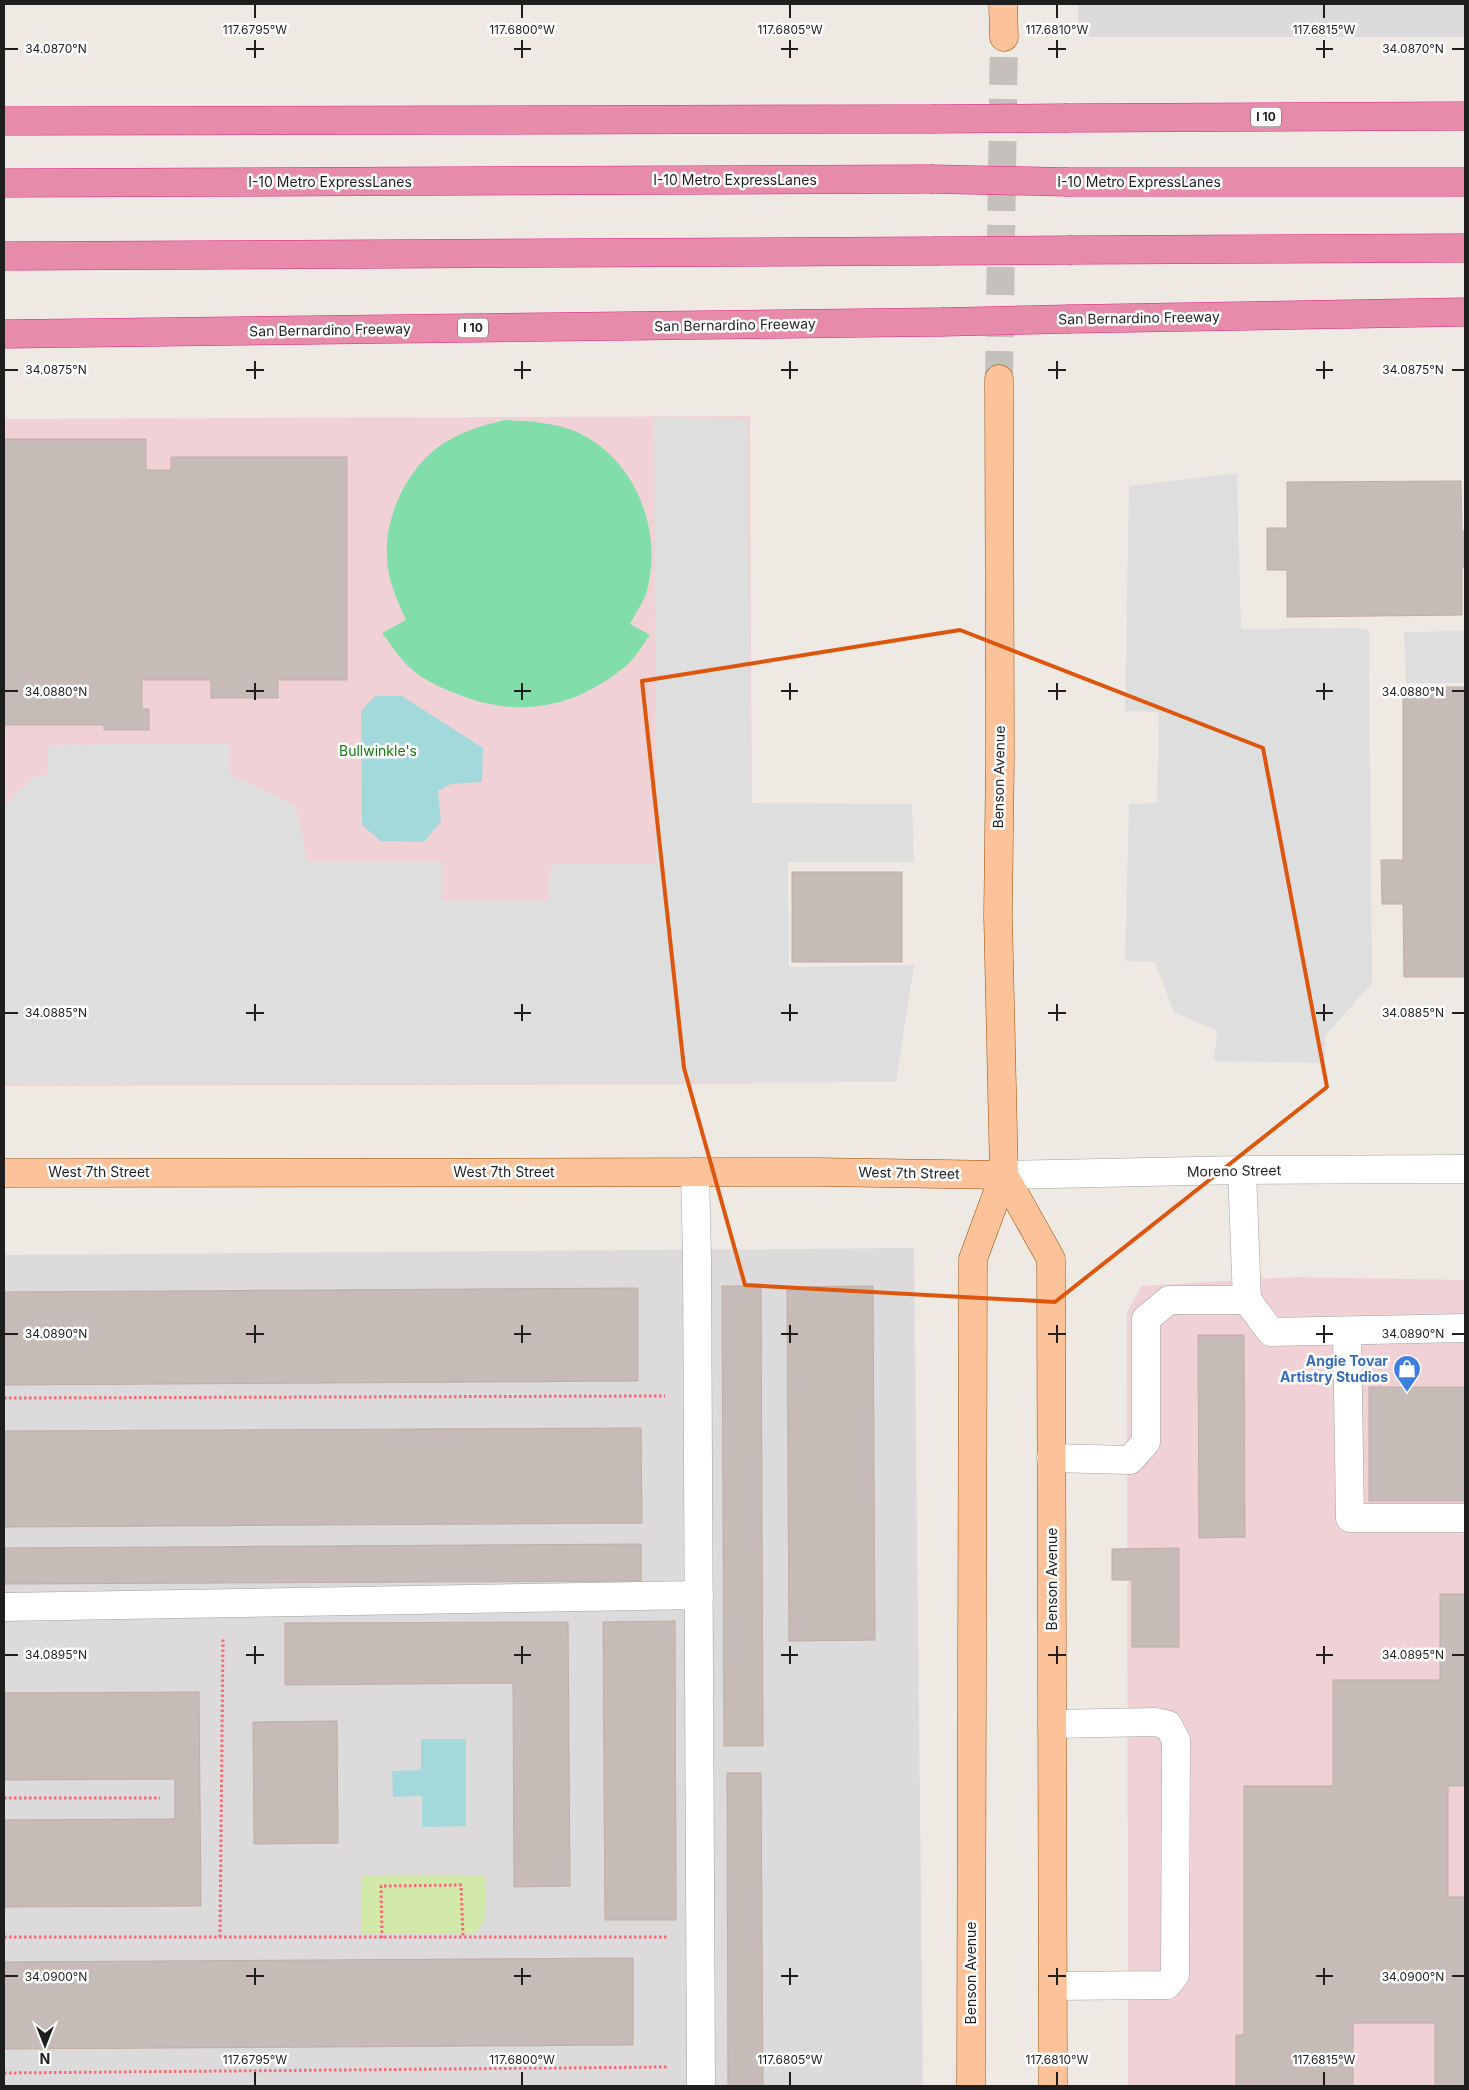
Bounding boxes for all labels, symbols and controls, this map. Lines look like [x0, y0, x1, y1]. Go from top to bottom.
text: 117.6795°W [223, 22, 287, 37]
text: 117.6800°W [489, 22, 555, 37]
text: 117.6805°W [757, 22, 823, 37]
text: 117.6810°W [1026, 22, 1089, 37]
text: 117.6815°W [1293, 22, 1355, 37]
text: 34.0870°N [25, 41, 87, 56]
text: 34.0870°N [1382, 41, 1444, 56]
road number: I 10 [1251, 108, 1281, 126]
street label: I-10 Metro ExpressLanes [653, 171, 817, 188]
street label: I-10 Metro ExpressLanes [248, 173, 412, 190]
street label: I-10 Metro ExpressLanes [1057, 173, 1221, 190]
street label: San Bernardino Freeway [1058, 308, 1220, 327]
street label: San Bernardino Freeway [654, 315, 816, 334]
road number: I 10 [458, 318, 488, 338]
street label: San Bernardino Freeway [249, 320, 411, 339]
text: 34.0875°N [25, 362, 87, 377]
text: 34.0875°N [1382, 362, 1444, 377]
text: 34.0880°N [25, 684, 87, 699]
text: 34.0880°N [1382, 684, 1444, 699]
street label: Benson Avenue [989, 725, 1008, 829]
park label: Bullwinkle's [339, 742, 417, 759]
text: 34.0885°N [25, 1005, 87, 1020]
text: 34.0885°N [1382, 1005, 1444, 1020]
street label: Moreno Street [1187, 1161, 1282, 1180]
street label: West 7th Street [48, 1163, 150, 1180]
street label: West 7th Street [453, 1163, 555, 1180]
street label: West 7th Street [858, 1163, 960, 1182]
text: 34.0890°N [25, 1326, 87, 1341]
text: 34.0890°N [1382, 1326, 1444, 1341]
place label: Angie Tovar Artistry Studios [1280, 1352, 1388, 1385]
shop icon: Angie Tovar Artistry Studios [1392, 1354, 1422, 1393]
street label: Benson Avenue [1043, 1528, 1060, 1630]
text: 34.0895°N [25, 1647, 87, 1662]
text: 34.0895°N [1382, 1647, 1444, 1662]
street label: Benson Avenue [962, 1922, 979, 2024]
text: 34.0900°N [25, 1969, 87, 1984]
text: 34.0900°N [1382, 1969, 1444, 1984]
north arrow [20, 2020, 70, 2070]
text: N [40, 2050, 50, 2067]
text: 117.6795°W [223, 2052, 287, 2067]
text: 117.6800°W [489, 2052, 555, 2067]
text: 117.6805°W [757, 2052, 823, 2067]
text: 117.6810°W [1026, 2052, 1089, 2067]
text: 117.6815°W [1293, 2052, 1355, 2067]

